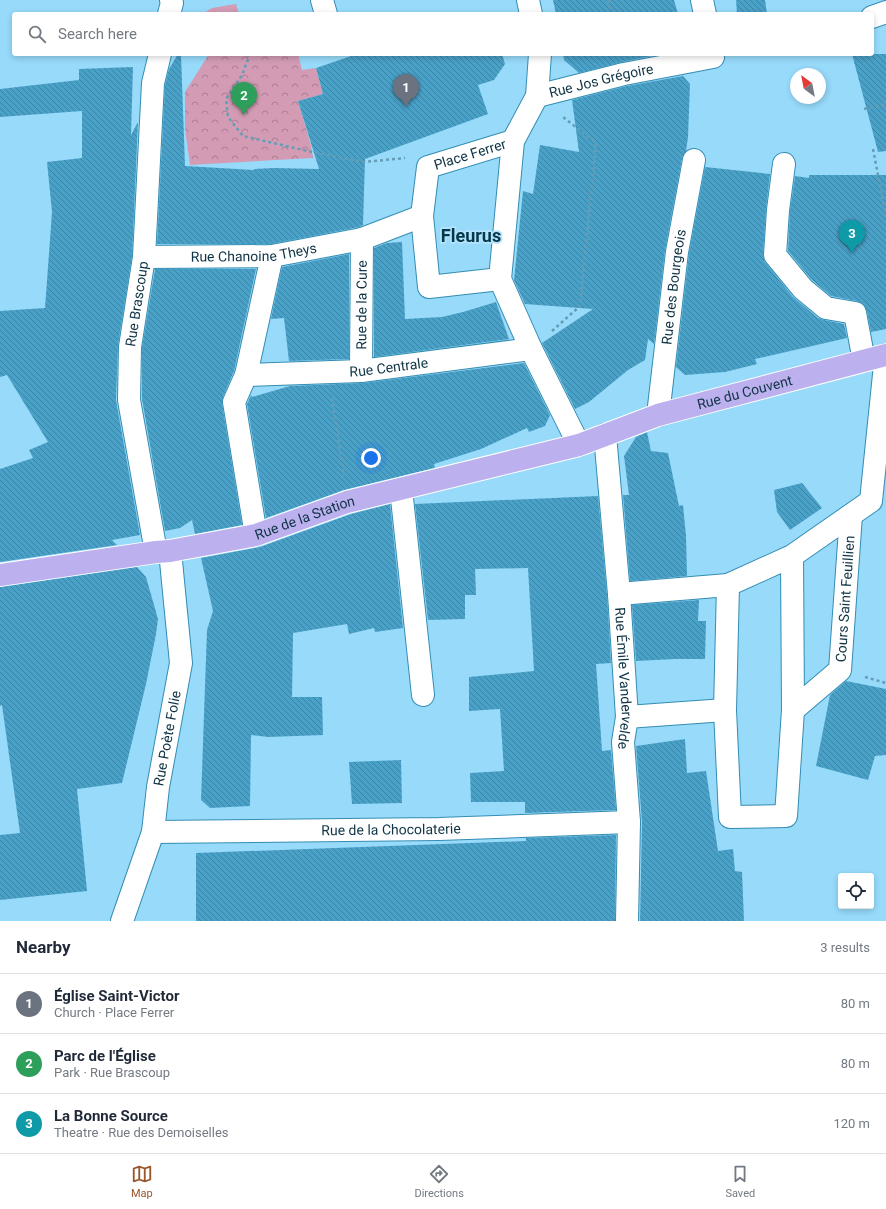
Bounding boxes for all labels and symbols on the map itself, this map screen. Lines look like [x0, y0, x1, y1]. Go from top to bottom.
street label: Rue Jos Grégoire [547, 61, 655, 101]
north arrow [790, 68, 826, 104]
pin: 1 [393, 74, 419, 107]
pin: 2 [231, 82, 257, 115]
street label: Place Ferrer [432, 136, 508, 173]
pin: 3 [839, 220, 865, 253]
district label: Fleurus [441, 225, 501, 246]
street label: Rue des Bourgeois [658, 228, 689, 346]
street label: Rue Chanoine Theys [191, 240, 318, 265]
street label: Rue Brascoup [122, 260, 151, 348]
street label: Rue de la Cure [353, 260, 370, 350]
street label: Rue Centrale [349, 354, 429, 379]
street label: Rue du Couvent [695, 372, 794, 412]
your location [361, 448, 381, 468]
street label: Rue de la Station [253, 492, 356, 543]
street label: Cours Saint Feuillien [833, 535, 858, 663]
street label: Rue Émile Vandervelde [612, 607, 635, 750]
street label: Rue Poète Folie [150, 689, 184, 787]
street label: Rue de la Chocolaterie [321, 820, 461, 838]

